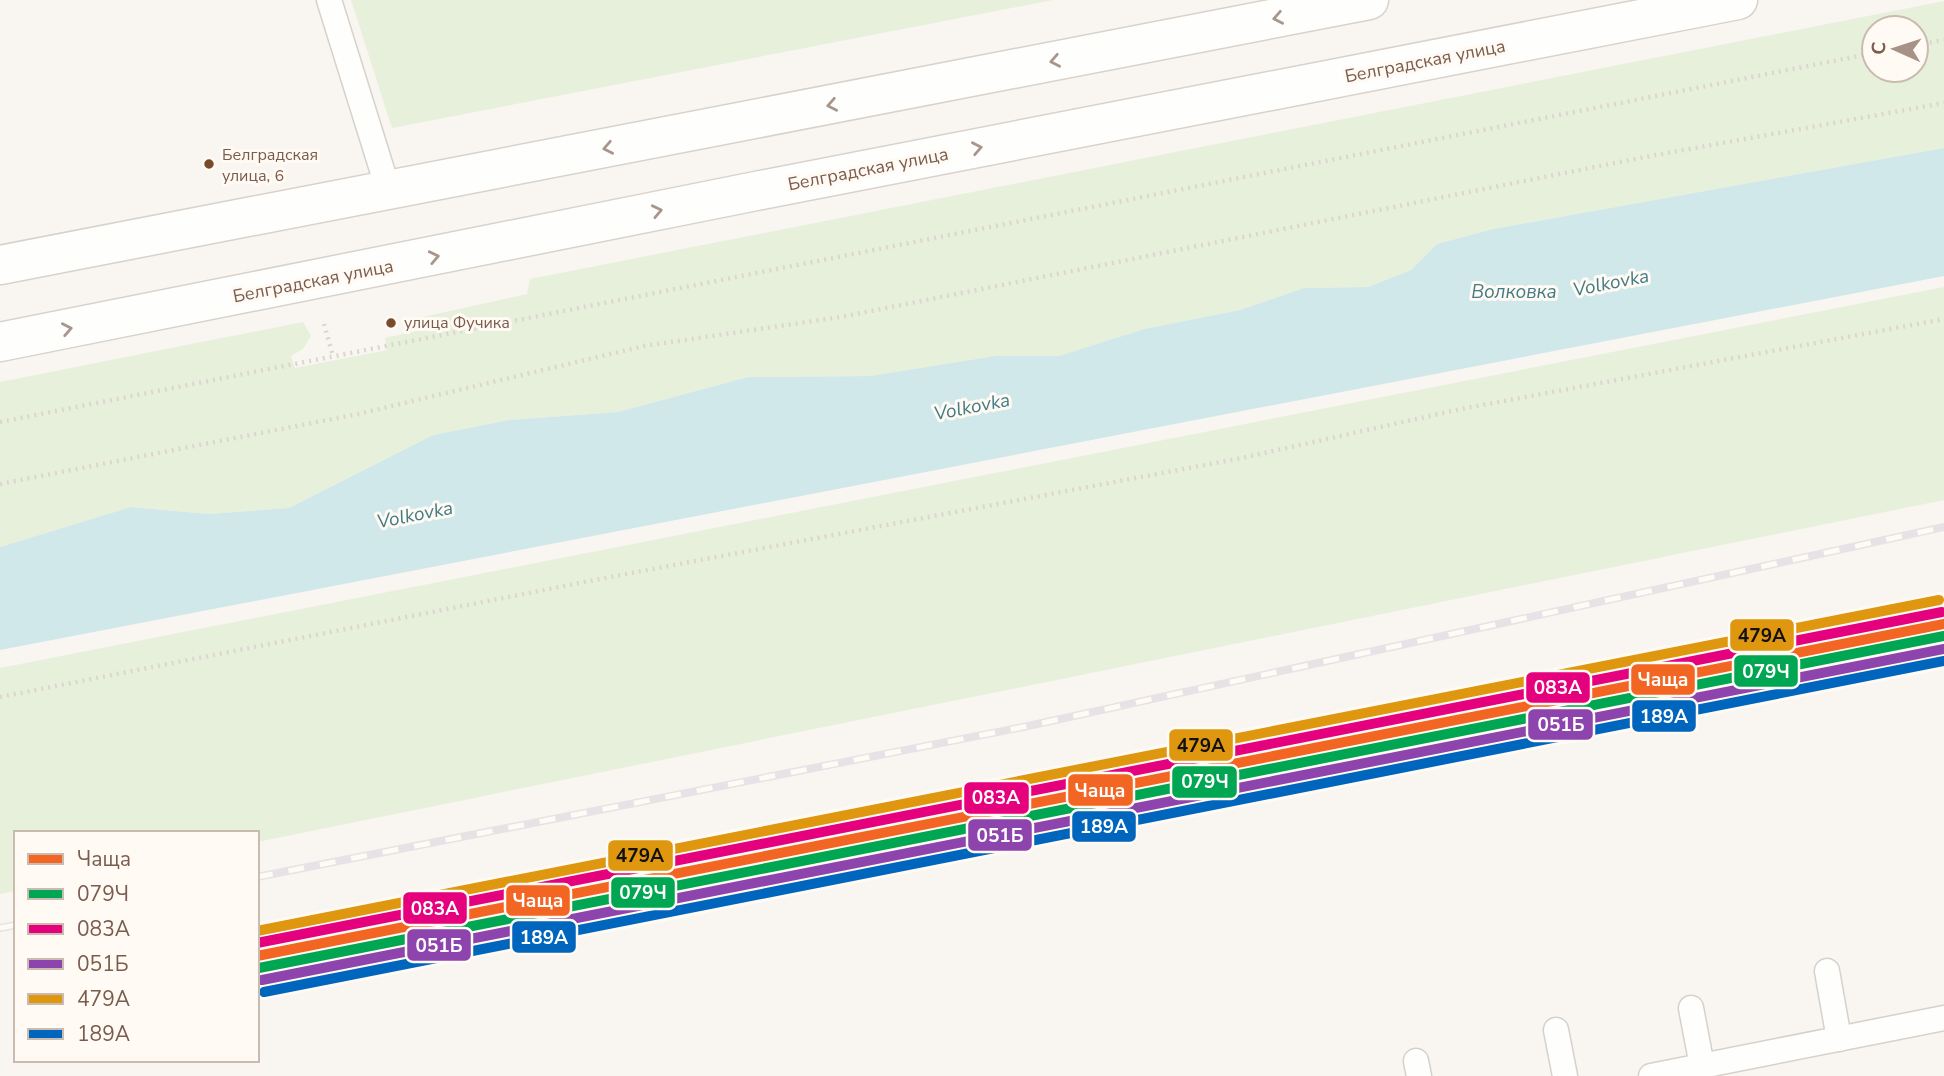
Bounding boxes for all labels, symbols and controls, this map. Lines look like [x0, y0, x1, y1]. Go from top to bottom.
one-way arrow [1272, 9, 1284, 24]
north arrow [1860, 14, 1930, 84]
street label: Белградская улица [1343, 34, 1507, 88]
text: С [1866, 41, 1892, 55]
one-way arrow [1049, 53, 1061, 68]
one-way arrow [826, 97, 838, 112]
one-way arrow [602, 139, 614, 154]
one-way arrow [971, 141, 983, 156]
street label: Белградская улица [786, 142, 950, 196]
place label: Белградская улица, 6 [222, 144, 318, 187]
marker: Белградская улица, 6 [202, 157, 216, 171]
one-way arrow [651, 204, 663, 219]
one-way arrow [428, 250, 440, 265]
street label: Белградская улица [231, 254, 395, 308]
water label: Volkovka [1571, 263, 1651, 303]
water label: Волковка [1471, 279, 1557, 305]
place label: улица Фучика [404, 312, 510, 334]
marker: улица Фучика [384, 316, 398, 330]
one-way arrow [61, 322, 73, 337]
water label: Volkovka [932, 387, 1012, 427]
water label: Volkovka [375, 495, 455, 535]
line badge: 479А [1729, 618, 1795, 652]
text: 479А [1738, 623, 1787, 649]
line badge: 079Ч [1733, 654, 1799, 688]
text: 079Ч [1742, 659, 1790, 685]
line badge: Чаща [1630, 663, 1696, 696]
text: Чаща [1638, 667, 1688, 693]
line badge: 083А [1525, 671, 1591, 704]
text: 083А [1534, 675, 1583, 701]
line badge: 189А [1631, 699, 1697, 733]
text: 189А [1640, 704, 1689, 730]
line badge: 051Б [1527, 708, 1594, 741]
text: 051Б [1538, 712, 1585, 738]
line badge: 479А [1168, 728, 1234, 762]
text: 479А [1177, 733, 1226, 759]
line badge: 079Ч [1171, 765, 1238, 799]
text: 079Ч [1181, 769, 1229, 795]
line badge: Чаща [1067, 773, 1134, 807]
text: Чаща [1075, 778, 1125, 804]
line badge: 083А [963, 781, 1030, 815]
text: 083А [972, 785, 1021, 811]
line badge: 189А [1071, 810, 1137, 843]
text: 189А [1080, 814, 1129, 840]
line badge: 051Б [967, 818, 1033, 852]
text: 051Б [977, 823, 1024, 849]
legend [14, 831, 259, 1062]
line badge: 479А [607, 839, 674, 872]
text: 479А [616, 843, 665, 869]
text: Чаща [77, 845, 131, 873]
line badge: 079Ч [610, 876, 676, 909]
text: 079Ч [77, 880, 129, 908]
text: 079Ч [619, 880, 667, 906]
line badge: Чаща [505, 884, 571, 917]
text: Чаща [513, 888, 563, 914]
line badge: 083А [402, 891, 468, 925]
text: 083А [411, 896, 460, 922]
text: 083А [77, 915, 130, 943]
line badge: 189А [511, 920, 577, 954]
text: 189А [520, 925, 569, 951]
line badge: 051Б [406, 928, 472, 962]
text: 051Б [416, 933, 463, 959]
text: 051Б [77, 950, 129, 978]
text: 479А [77, 985, 130, 1013]
text: 189А [77, 1020, 130, 1048]

